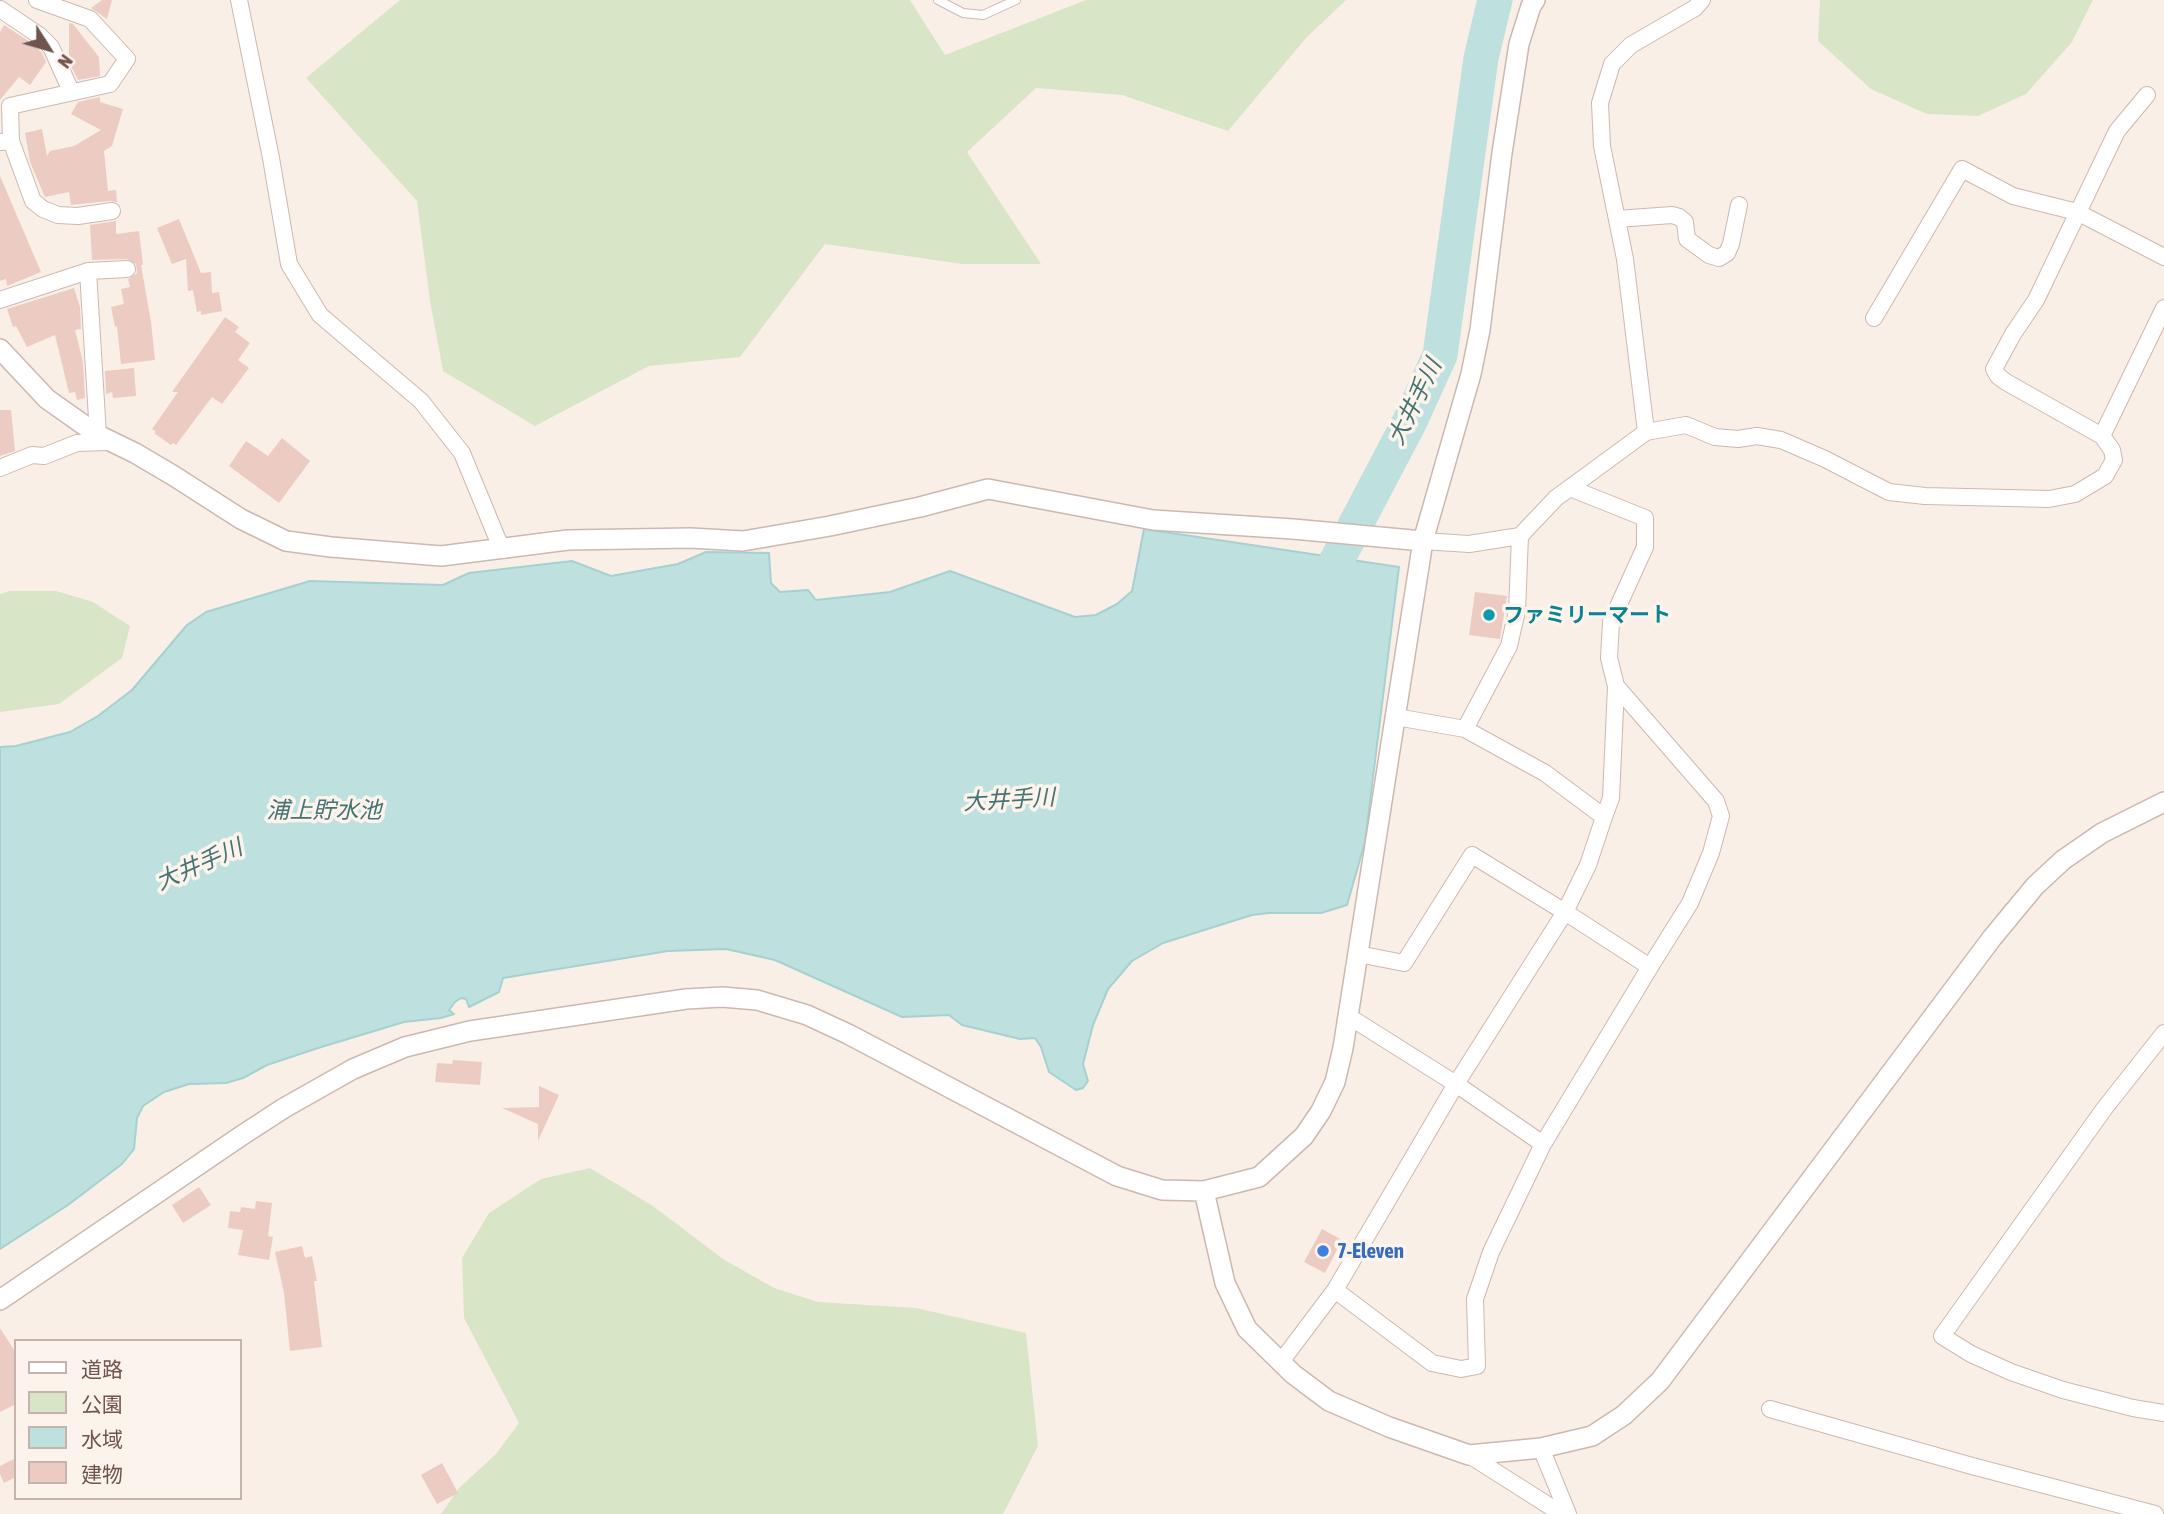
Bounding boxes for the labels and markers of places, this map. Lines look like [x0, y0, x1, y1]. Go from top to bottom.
place label: ファミリーマート [1503, 602, 1671, 628]
marker: ファミリーマート [1481, 607, 1497, 623]
place label: 7-Eleven [1337, 1238, 1404, 1264]
marker: 7-Eleven [1315, 1243, 1331, 1259]

